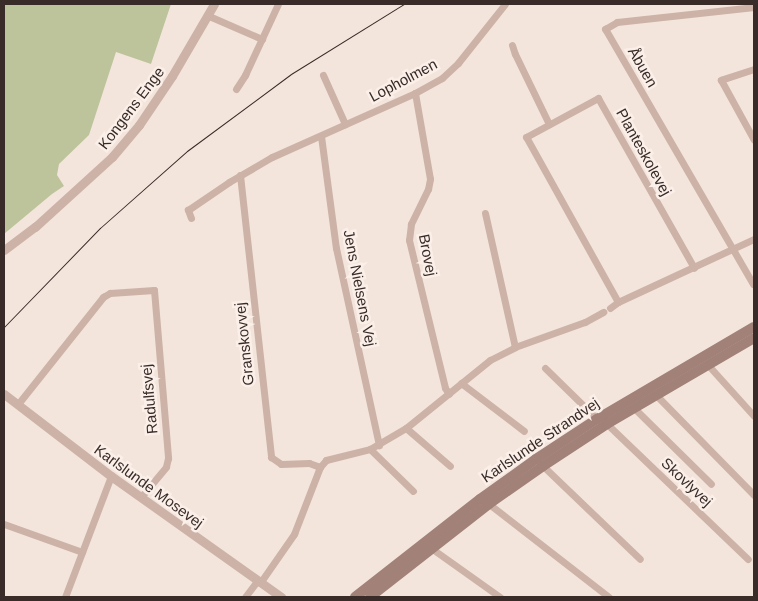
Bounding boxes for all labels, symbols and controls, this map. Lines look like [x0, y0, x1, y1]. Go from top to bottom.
street label: Åbuen [624, 44, 662, 90]
street label: Lopholmen [366, 55, 440, 105]
street label: Kongens Enge [94, 63, 168, 153]
street label: Planteskolevej [613, 105, 675, 199]
street label: Jens Nielsens Vej [340, 228, 380, 348]
street label: Brovej [415, 232, 441, 278]
street label: Granskovvej [231, 302, 257, 386]
street label: Radulfsvej [137, 363, 161, 435]
street label: Karlslunde Strandvej [478, 394, 602, 486]
street label: Karlslunde Mosevej [91, 440, 207, 532]
street label: Skovlyvej [658, 454, 716, 510]

